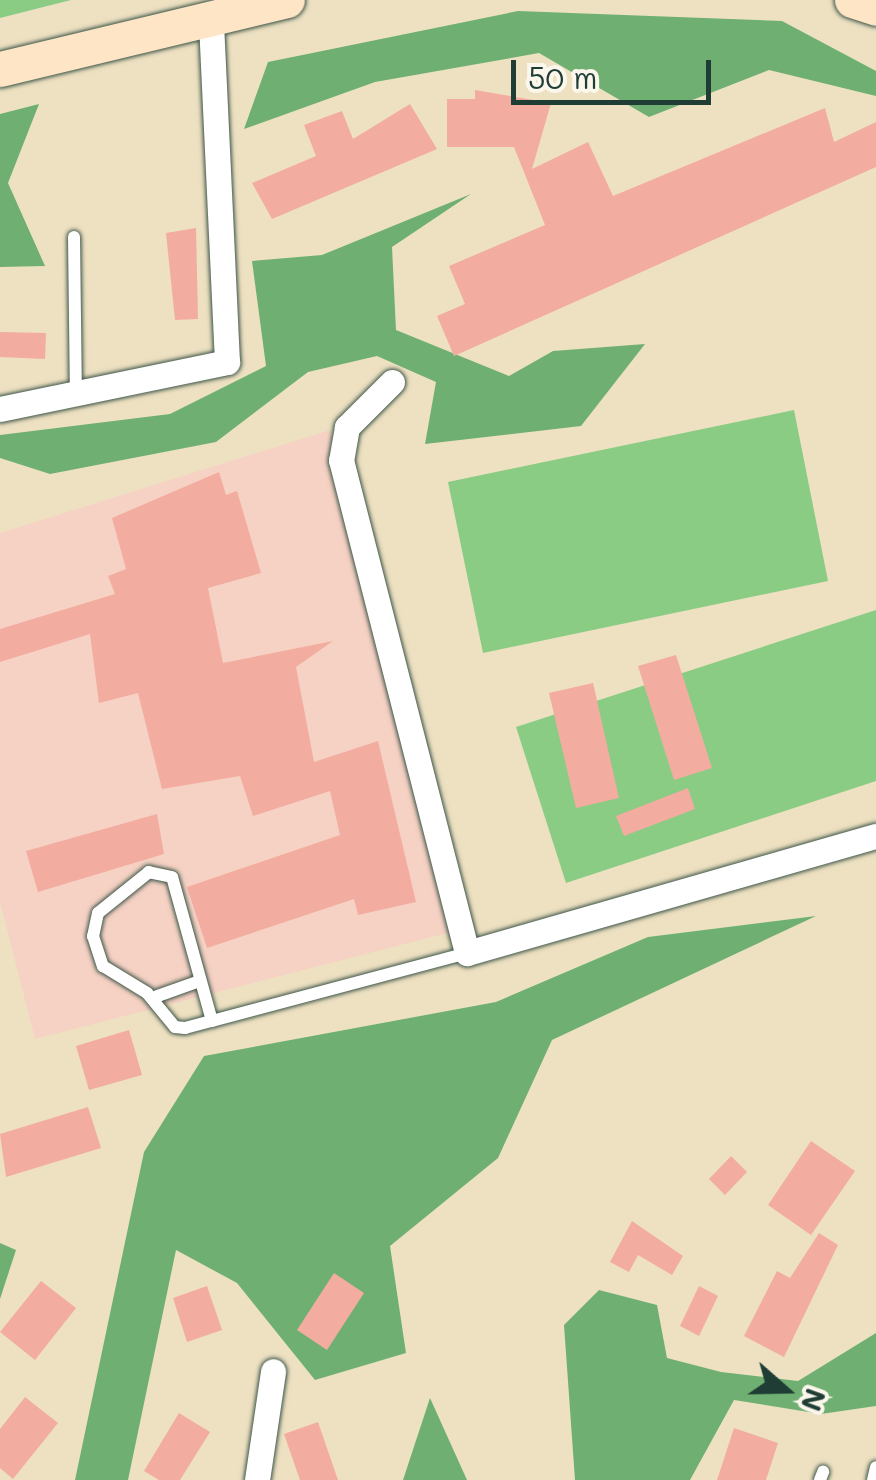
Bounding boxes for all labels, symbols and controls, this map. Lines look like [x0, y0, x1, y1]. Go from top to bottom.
scale bar [516, 40, 716, 102]
text: 50 m [528, 57, 598, 97]
north arrow [736, 1340, 836, 1440]
text: N [794, 1384, 835, 1416]

